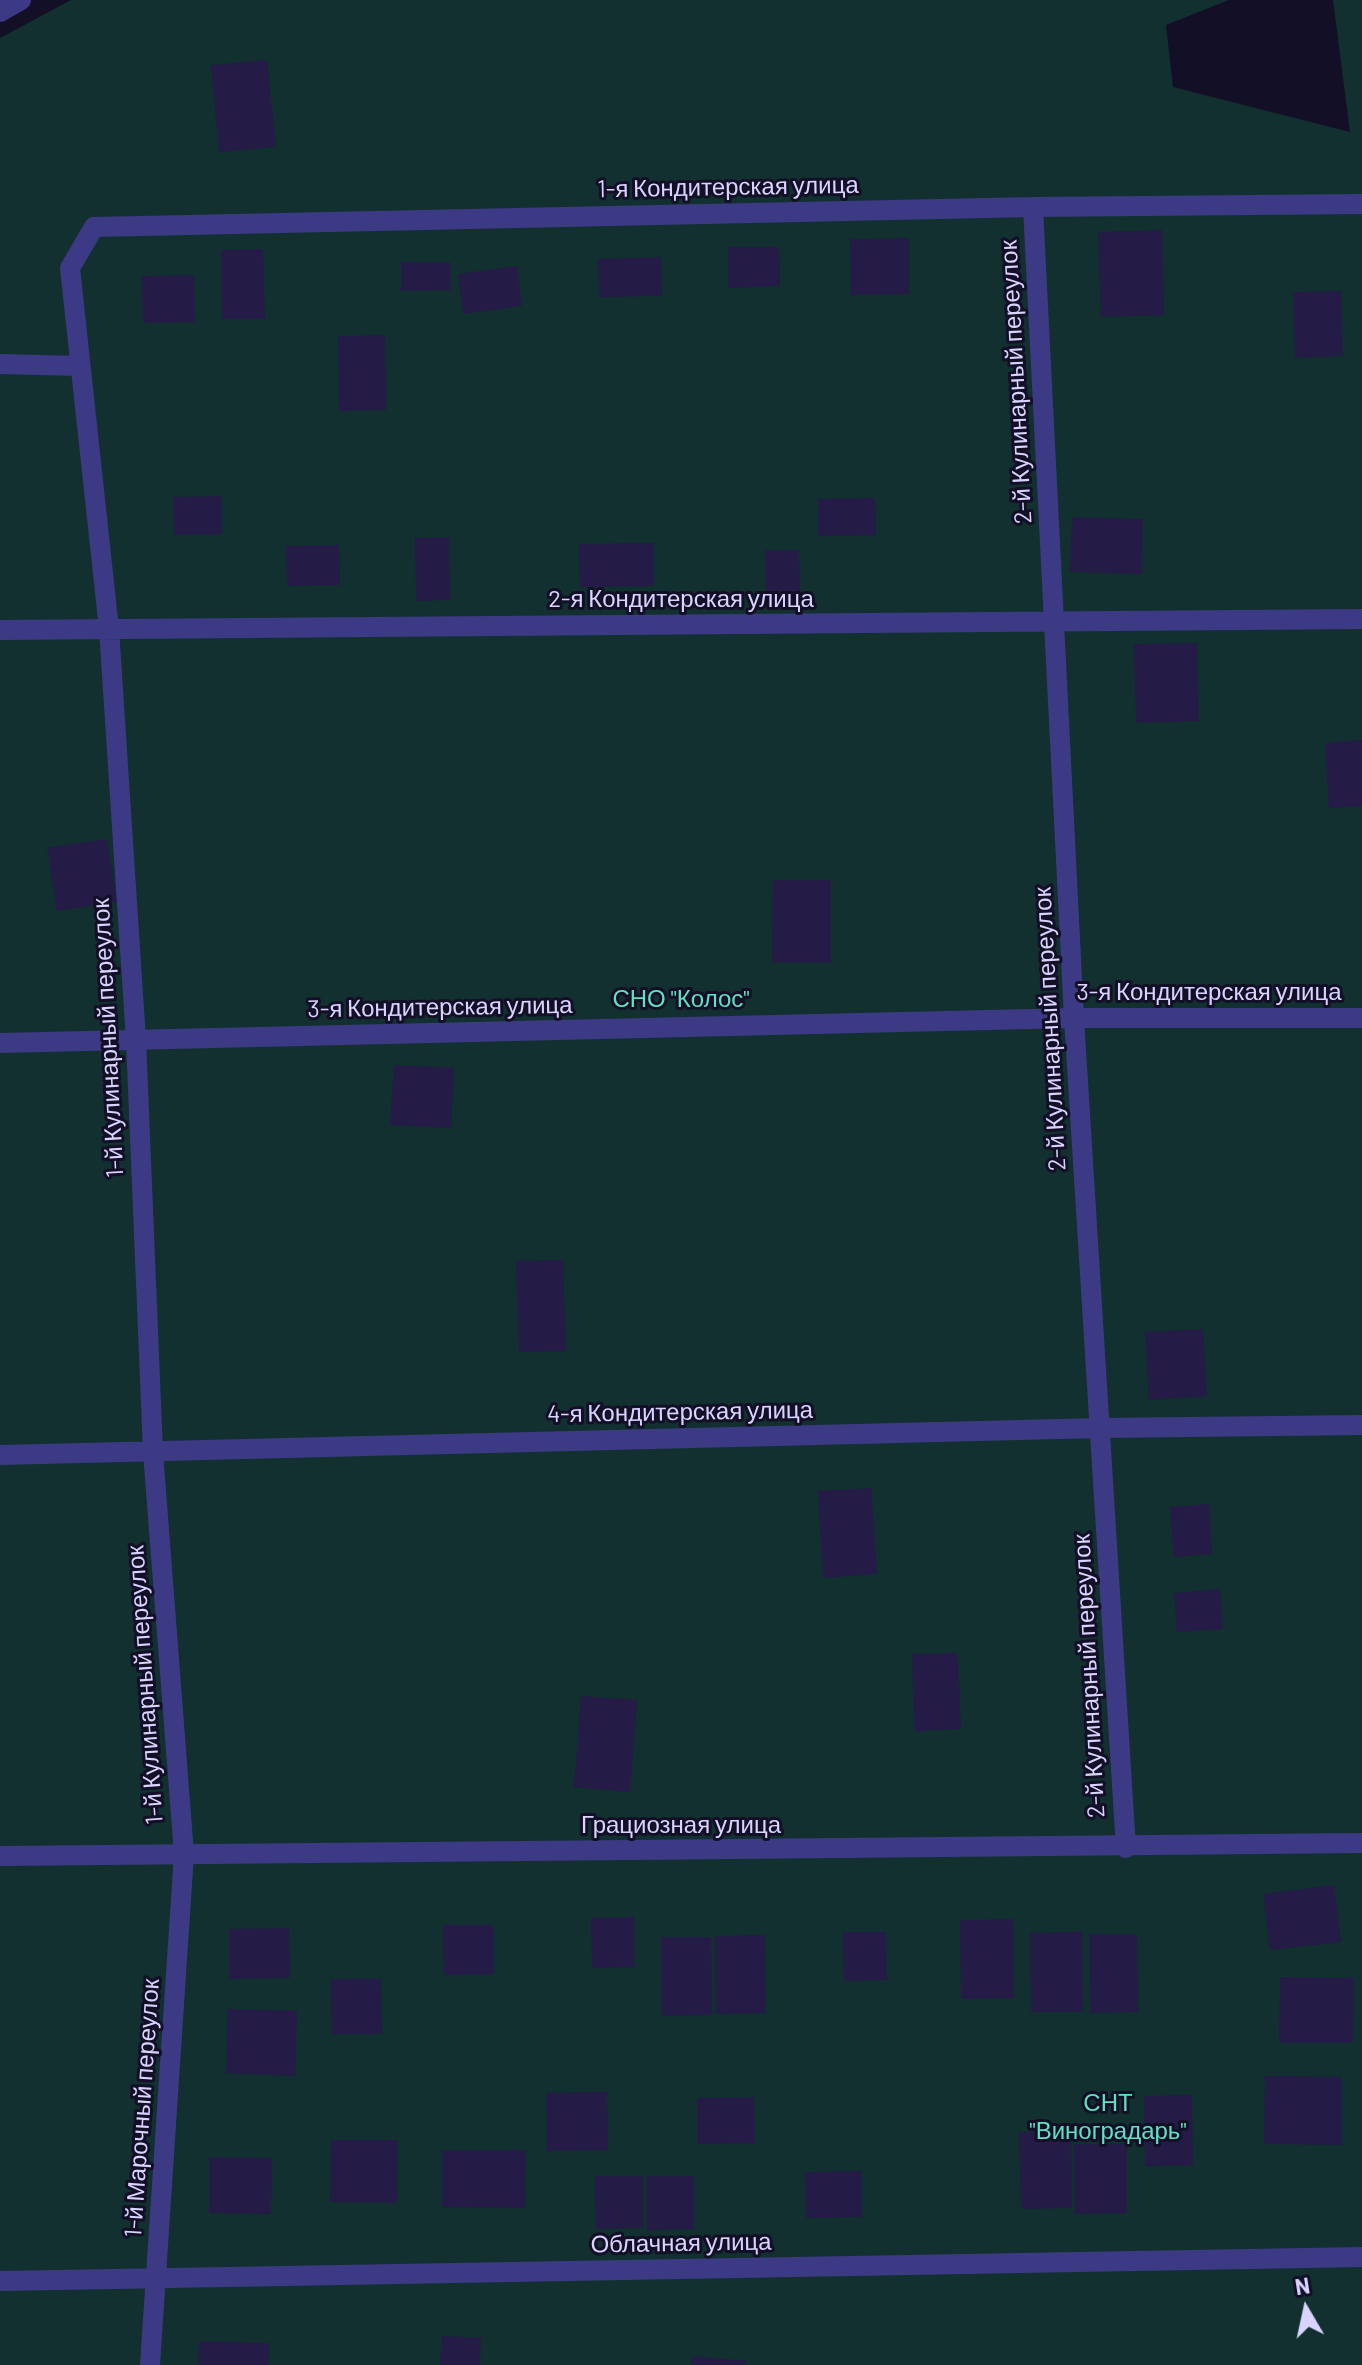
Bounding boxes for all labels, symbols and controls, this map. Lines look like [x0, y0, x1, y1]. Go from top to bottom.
street label: 1-я Кондитерская улица [597, 170, 859, 204]
street label: 2-й Кулинарный переулок [994, 239, 1038, 525]
street label: 2-я Кондитерская улица [548, 585, 814, 613]
street label: 2-й Кулинарный переулок [1028, 886, 1072, 1172]
street label: 1-й Кулинарный переулок [86, 897, 130, 1179]
street label: 3-я Кондитерская улица [1076, 978, 1342, 1006]
park label: СНО "Колос" [612, 985, 750, 1013]
street label: 3-я Кондитерская улица [307, 990, 573, 1024]
street label: 4-я Кондитерская улица [547, 1395, 813, 1429]
street label: 2-й Кулинарный переулок [1067, 1533, 1111, 1819]
street label: 1-й Кулинарный переулок [121, 1544, 169, 1826]
street label: Грациозная улица [581, 1811, 781, 1839]
street label: 1-й Марочный переулок [119, 1978, 165, 2238]
park label: СНТ "Виноградарь" [1029, 2089, 1187, 2145]
street label: Облачная улица [590, 2227, 772, 2259]
north arrow [1266, 2269, 1346, 2349]
text: N [1293, 2271, 1312, 2299]

